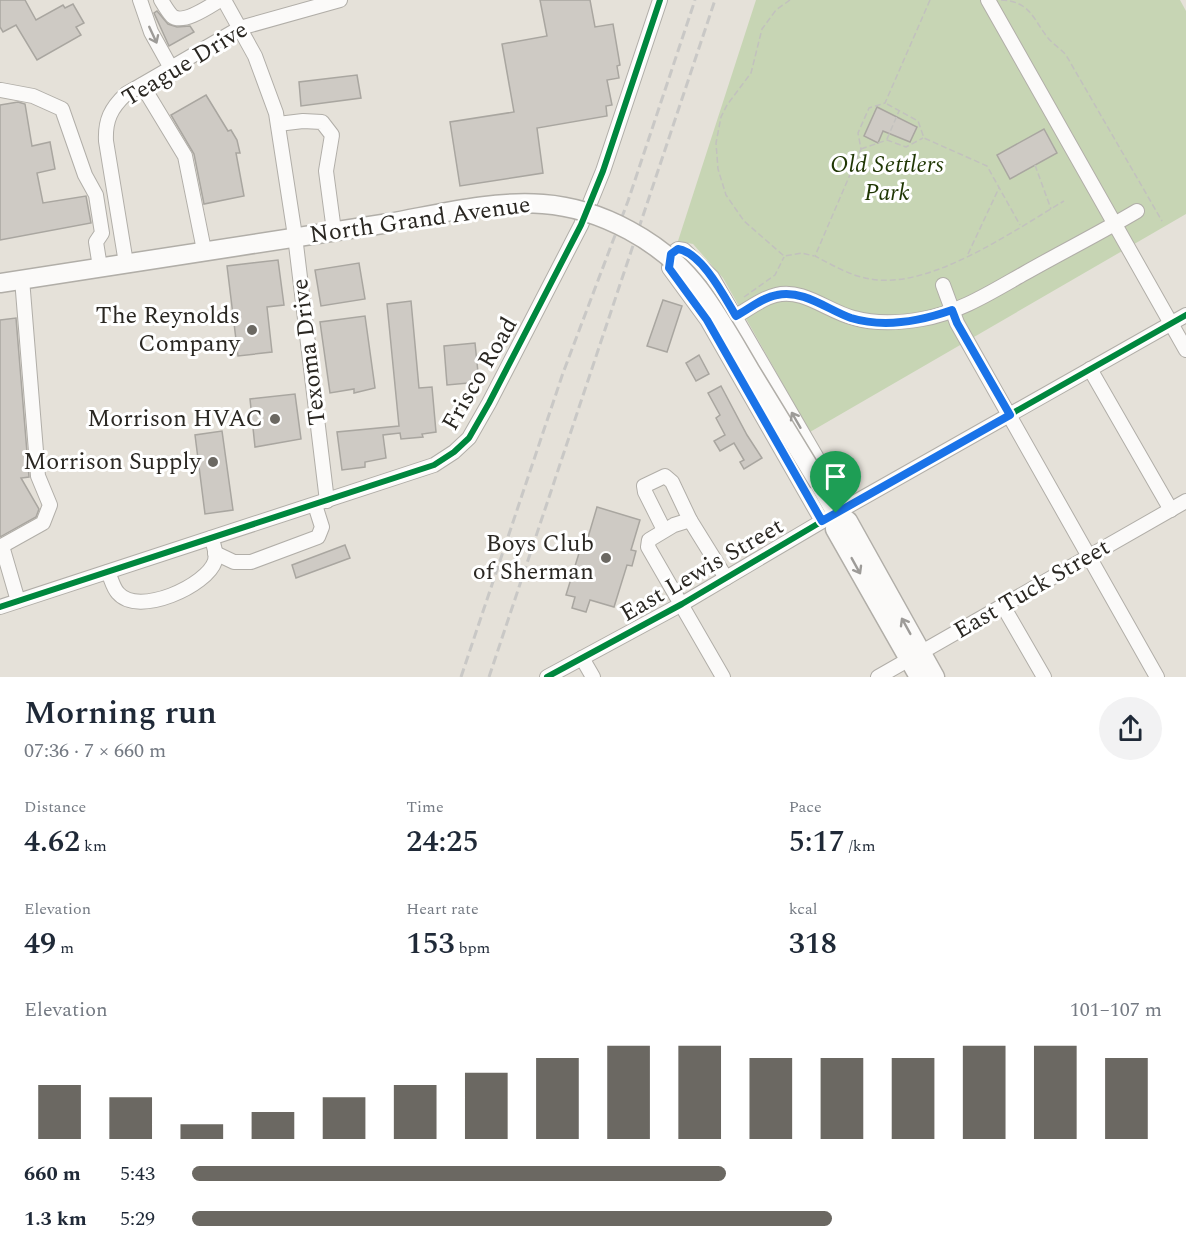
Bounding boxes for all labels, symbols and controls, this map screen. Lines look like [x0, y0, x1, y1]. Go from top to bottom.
street label: Teague Drive [115, 12, 255, 116]
one-way arrow [148, 25, 160, 43]
park label: Old Settlers Park [830, 147, 944, 211]
street label: North Grand Avenue [307, 187, 533, 253]
street label: Texoma Drive [282, 276, 336, 428]
place label: The Reynolds Company [95, 298, 241, 362]
street label: Frisco Road [433, 310, 527, 438]
marker: The Reynolds Company [245, 323, 259, 337]
place label: Morrison HVAC [87, 401, 263, 437]
marker: Morrison HVAC [268, 412, 282, 426]
one-way arrow [790, 412, 801, 430]
place label: Morrison Supply [23, 444, 202, 480]
pin [810, 451, 861, 513]
marker: Morrison Supply [206, 455, 220, 469]
icon: arrive [819, 460, 852, 493]
street label: East Lewis Street [613, 508, 791, 632]
place label: Boys Club of Sherman [473, 526, 594, 590]
street label: East Tuck Street [947, 530, 1117, 648]
marker: Boys Club of Sherman [599, 551, 613, 565]
one-way arrow [851, 557, 862, 575]
one-way arrow [900, 618, 912, 635]
text: Morning run [24, 688, 217, 738]
button: share [1099, 697, 1162, 760]
text: 07:36 · 7 × 660 m [24, 736, 166, 766]
text: Distance [24, 795, 86, 819]
text: Time [406, 795, 444, 819]
text: Pace [789, 795, 822, 819]
text: 4.62 [24, 819, 80, 865]
text: 24:25 [406, 819, 478, 865]
text: 5:17 [789, 819, 845, 865]
text: km [80, 834, 107, 858]
text: /km [845, 834, 875, 858]
text: Elevation [24, 897, 91, 921]
text: Heart rate [406, 897, 479, 921]
text: kcal [789, 897, 817, 921]
text: 49 [24, 921, 56, 967]
text: 153 [406, 921, 455, 967]
text: 318 [789, 921, 837, 967]
text: m [56, 936, 74, 960]
text: bpm [455, 936, 490, 960]
text: Elevation [24, 995, 108, 1025]
text: 101–107 m [1070, 995, 1162, 1025]
text: 660 m [24, 1159, 81, 1189]
text: 5:43 [120, 1159, 155, 1189]
text: 1.3 km [24, 1204, 87, 1234]
text: 5:29 [120, 1204, 155, 1234]

